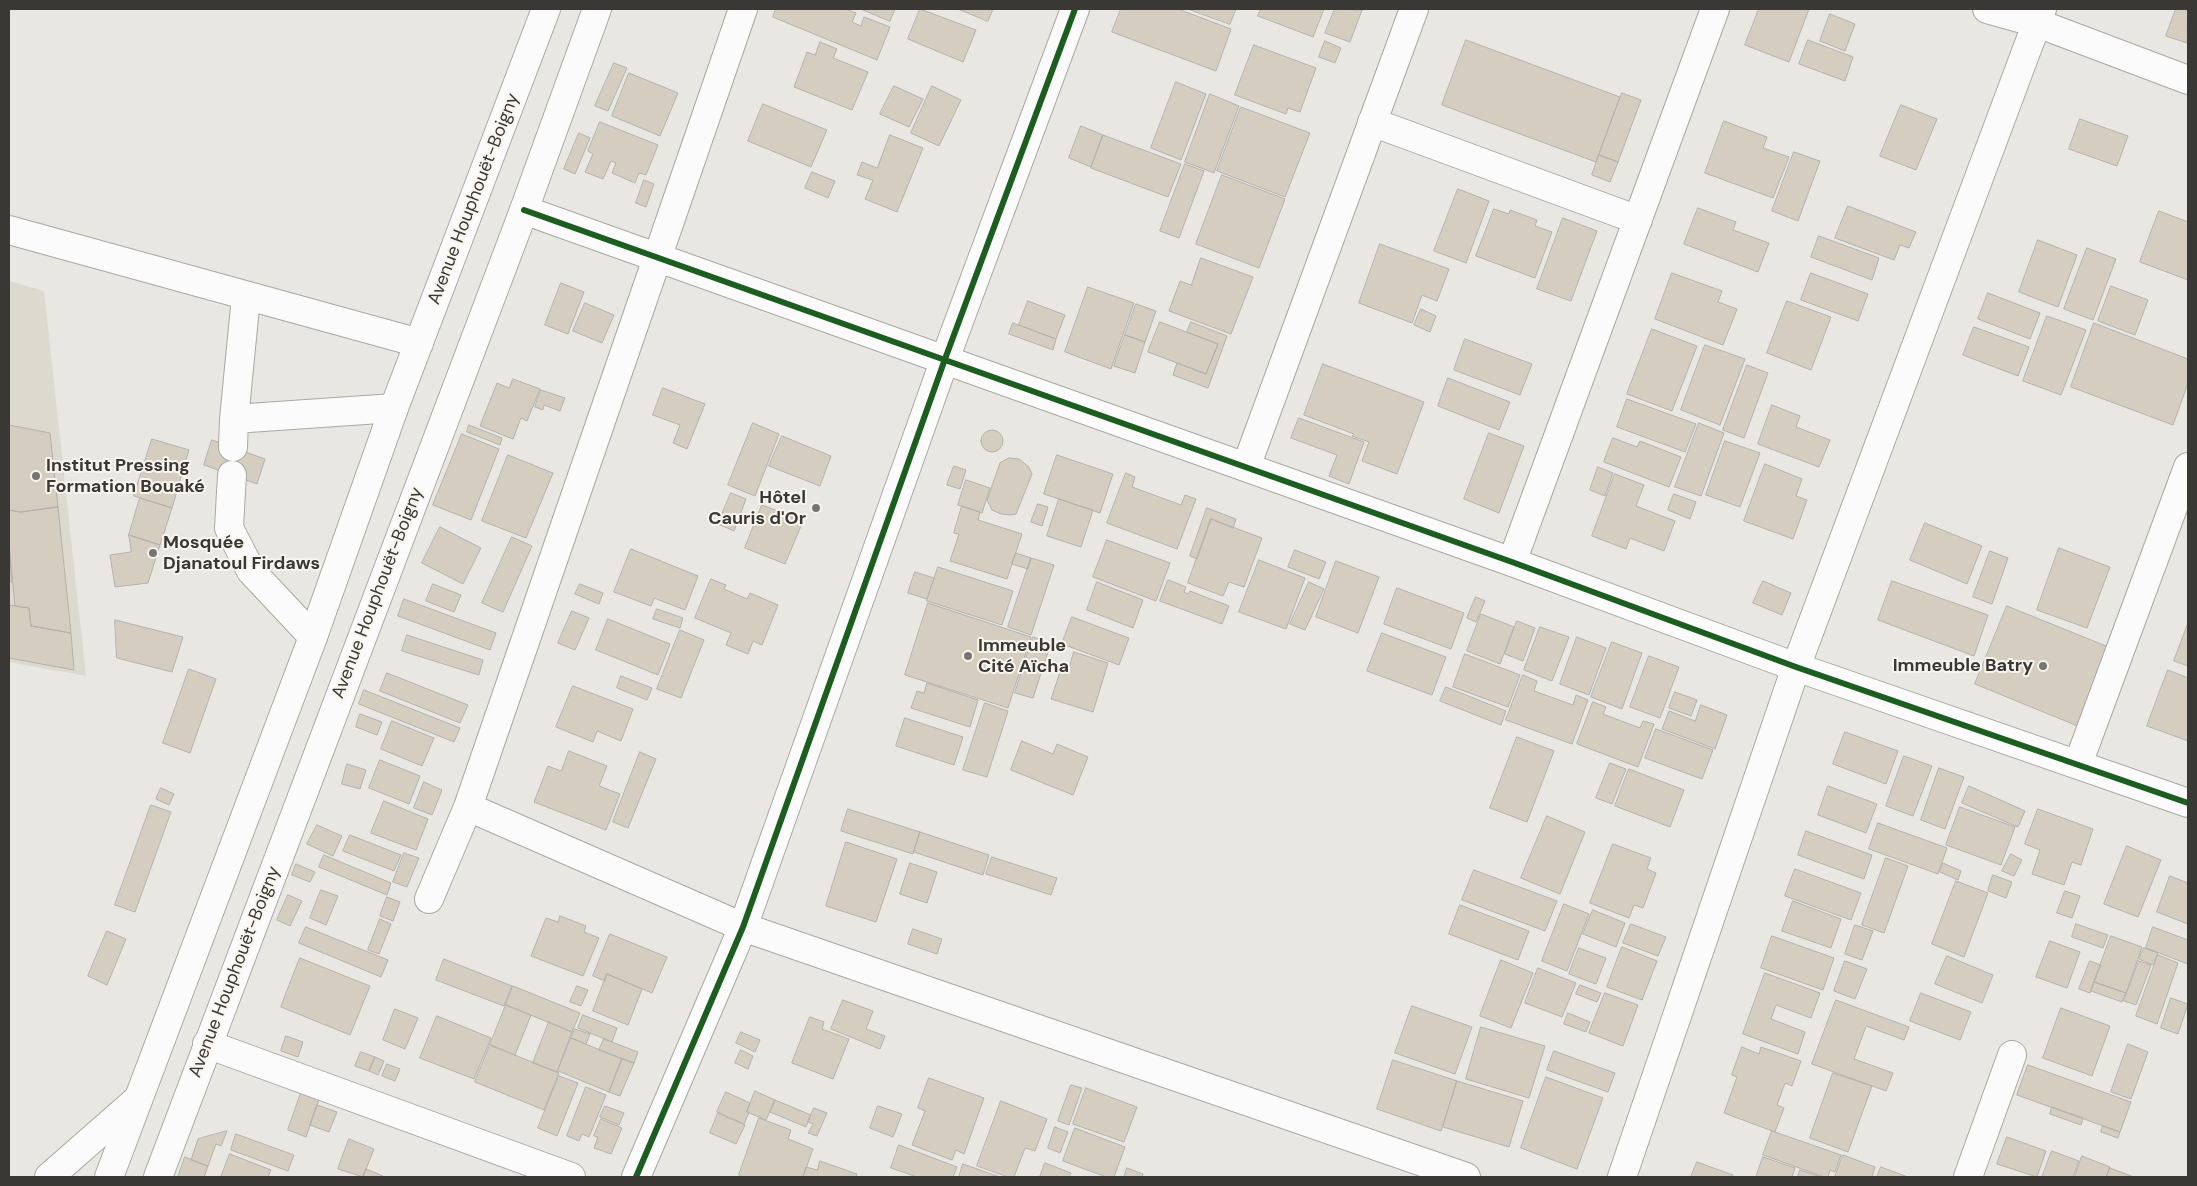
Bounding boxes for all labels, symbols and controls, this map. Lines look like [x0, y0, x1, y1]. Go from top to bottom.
street label: Avenue Houphouët-Boigny [424, 90, 524, 308]
place label: Institut Pressing Formation Bouaké [46, 455, 205, 498]
marker: Institut Pressing Formation Bouaké [30, 470, 42, 482]
street label: Avenue Houphouët-Boigny [328, 484, 428, 702]
place label: Hôtel Cauris d'Or [708, 487, 806, 530]
marker: Hôtel Cauris d'Or [810, 502, 822, 514]
place label: Mosquée Djanatoul Firdaws [163, 532, 320, 574]
marker: Mosquée Djanatoul Firdaws [147, 547, 159, 559]
place label: Immeuble Cité Aïcha [978, 635, 1069, 678]
marker: Immeuble Cité Aïcha [962, 650, 974, 662]
place label: Immeuble Batry [1893, 655, 2033, 677]
marker: Immeuble Batry [2037, 660, 2049, 672]
street label: Avenue Houphouët-Boigny [185, 863, 285, 1081]

